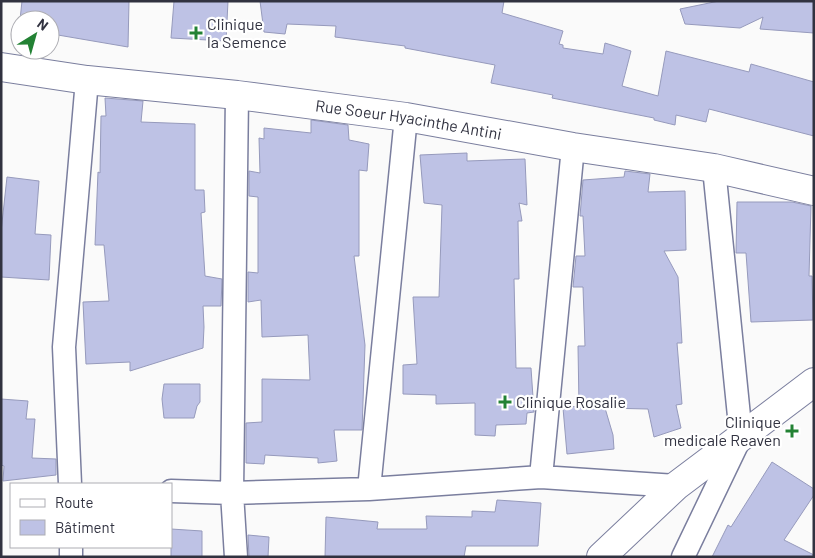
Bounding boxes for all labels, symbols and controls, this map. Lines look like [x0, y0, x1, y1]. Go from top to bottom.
north arrow [10, 10, 60, 60]
place label: Clinique la Semence [207, 14, 287, 51]
text: N [34, 15, 52, 34]
marker: Clinique la Semence [189, 26, 203, 40]
street label: Rue Soeur Hyacinthe Antini [314, 95, 503, 143]
place label: Clinique Rosalie [516, 392, 626, 411]
marker: Clinique Rosalie [498, 395, 512, 409]
place label: Clinique medicale Reaven [664, 412, 781, 449]
marker: Clinique medicale Reaven [785, 424, 799, 438]
legend [10, 483, 172, 548]
text: Route [55, 493, 94, 511]
text: Bâtiment [55, 518, 115, 536]

